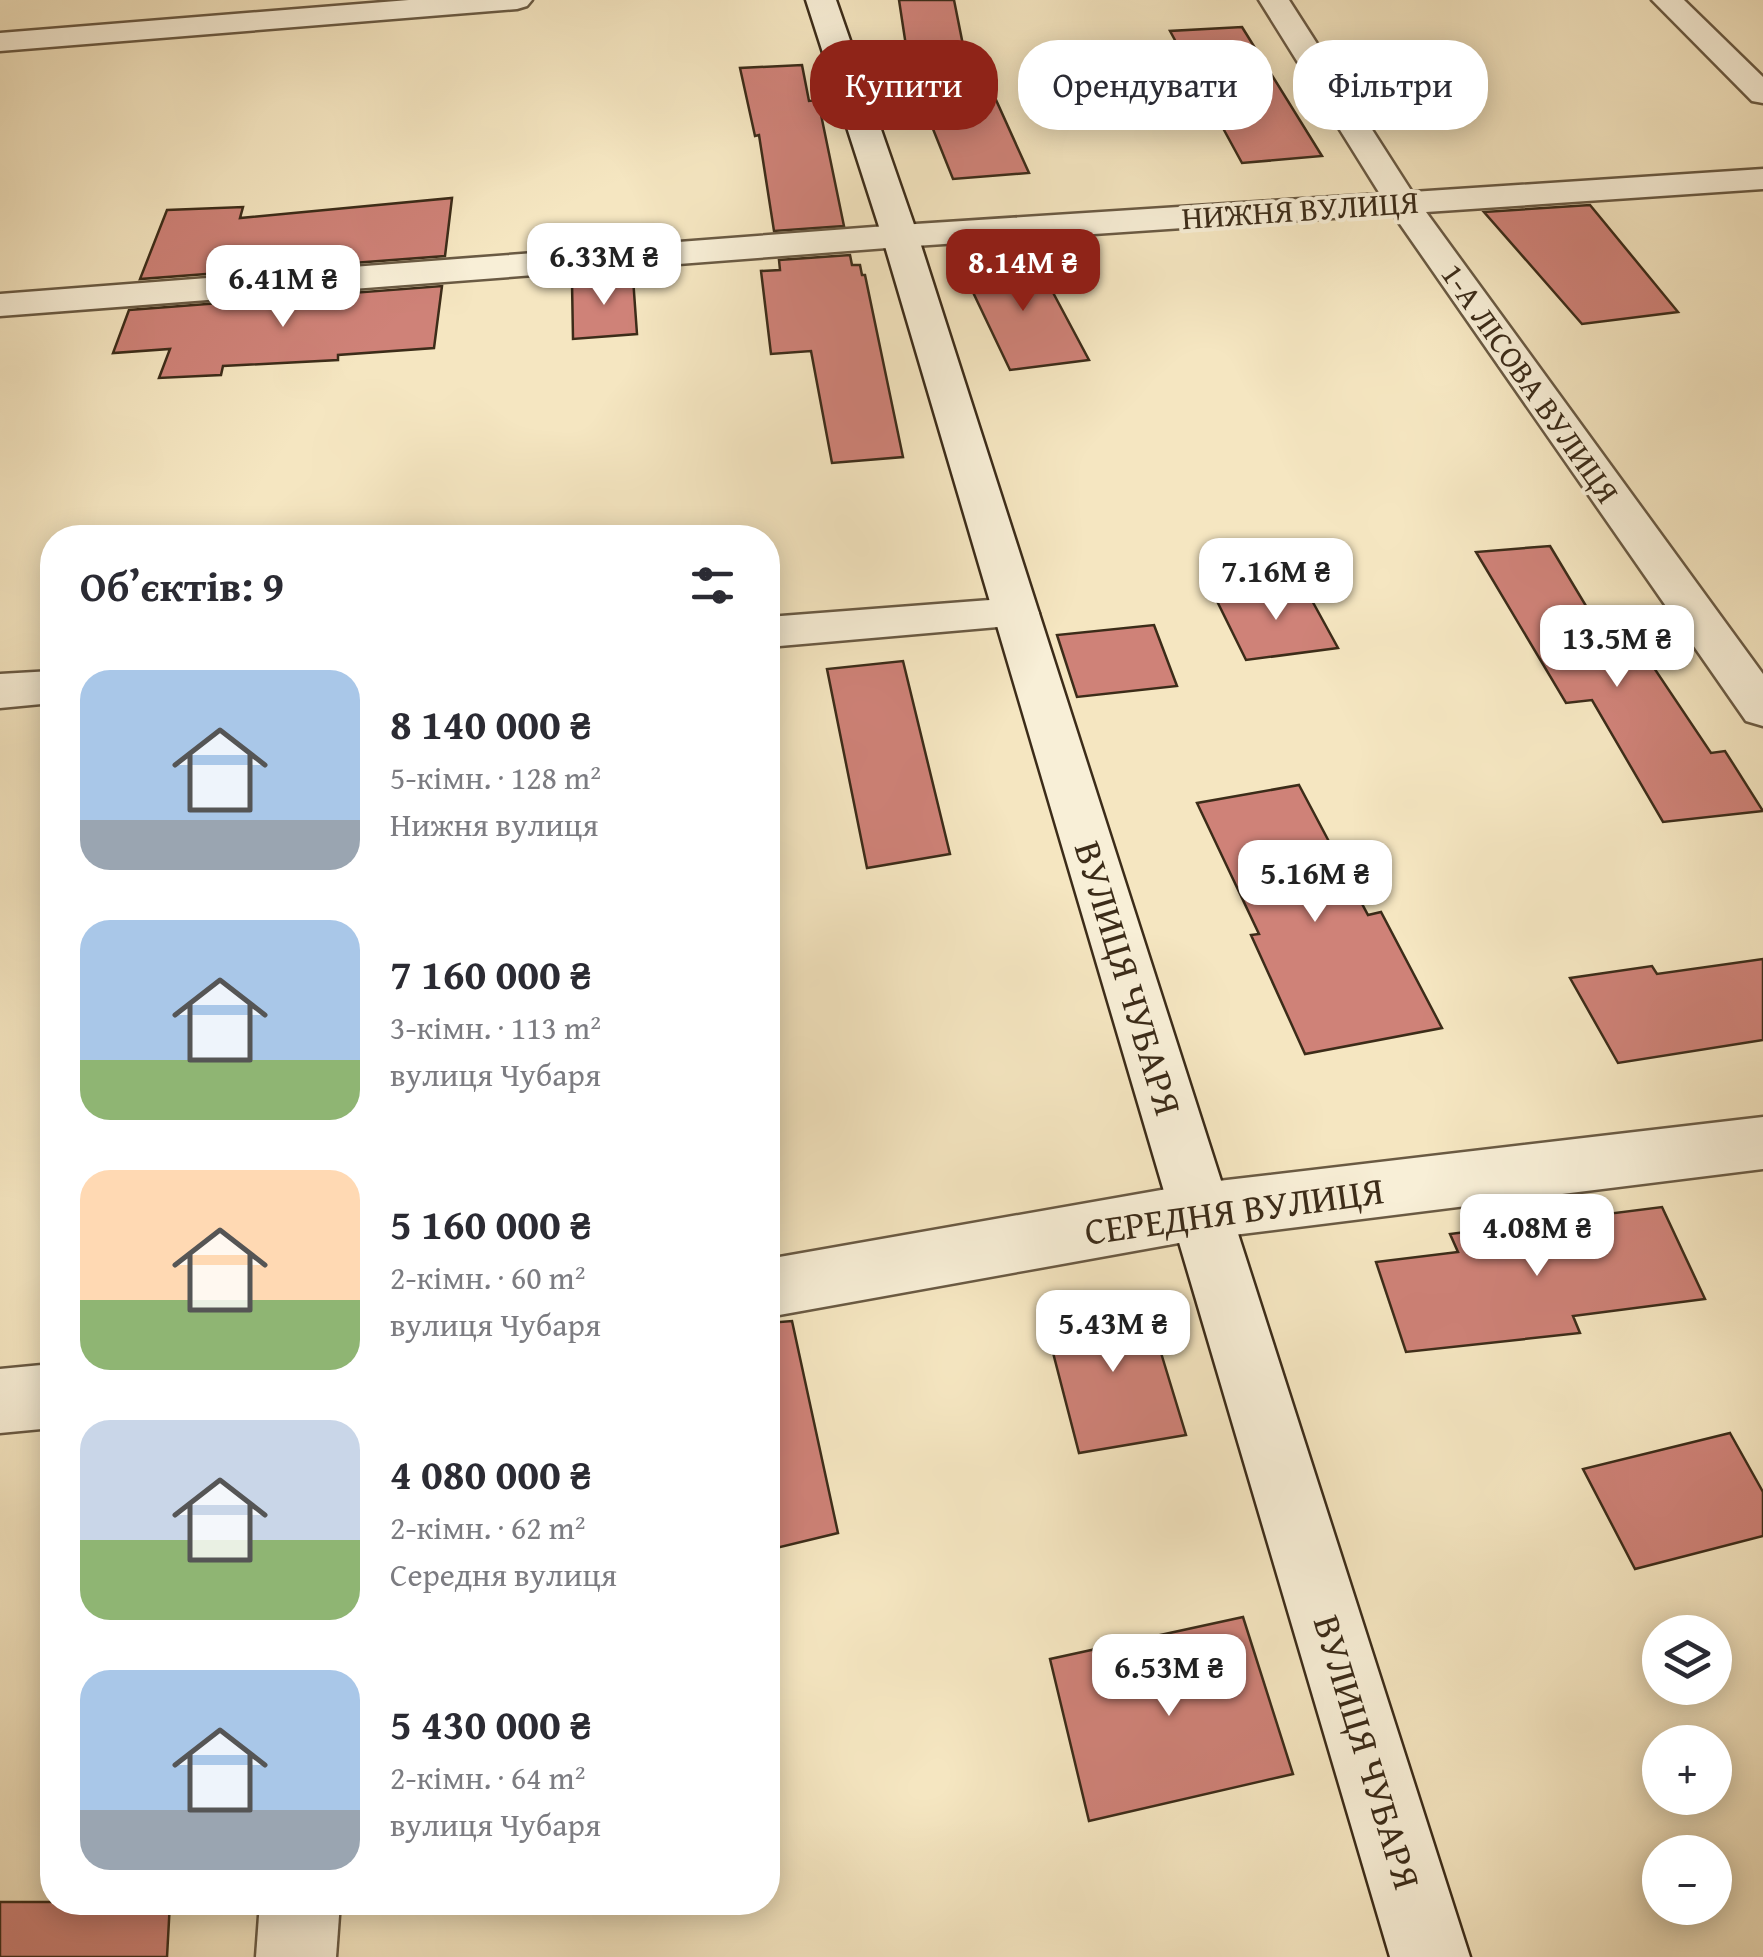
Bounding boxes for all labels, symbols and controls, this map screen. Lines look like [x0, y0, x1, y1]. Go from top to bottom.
chip: Купити [810, 40, 998, 130]
chip: Орендувати [1018, 40, 1273, 130]
chip: Фільтри [1293, 40, 1488, 130]
street label: НИЖНЯ ВУЛИЦЯ [1180, 178, 1420, 241]
pin: 6.33M ₴ [512, 223, 696, 308]
pin: 8.14M ₴ [931, 229, 1115, 314]
text: 6.33M ₴ [549, 232, 659, 279]
text: 8.14M ₴ [968, 238, 1078, 285]
pin: 6.41M ₴ [191, 245, 375, 330]
street label: 1-А ЛІСОВА ВУЛИЦЯ [1430, 253, 1631, 512]
text: 6.41M ₴ [228, 254, 338, 301]
pin: 7.16M ₴ [1184, 538, 1368, 623]
text: 7.16M ₴ [1221, 547, 1331, 594]
text: Об’єктів: 9 [80, 555, 284, 616]
icon: filters [685, 558, 740, 613]
pin: 13.5M ₴ [1525, 605, 1709, 690]
text: 13.5M ₴ [1562, 614, 1672, 661]
text: 8 140 000 ₴ [390, 693, 592, 754]
icon: home [160, 710, 280, 830]
text: 5-кімн. · 128 m² [390, 754, 601, 801]
text: Нижня вулиця [390, 801, 598, 848]
street label: ВУЛИЦЯ ЧУБАРЯ [1061, 834, 1197, 1121]
pin: 5.16M ₴ [1223, 840, 1407, 925]
text: 5.16M ₴ [1260, 849, 1370, 896]
text: 7 160 000 ₴ [390, 943, 592, 1004]
icon: home [160, 960, 280, 1080]
text: 3-кімн. · 113 m² [390, 1004, 601, 1051]
text: вулиця Чубаря [390, 1051, 601, 1098]
street label: СЕРЕДНЯ ВУЛИЦЯ [1081, 1161, 1387, 1259]
text: 5 160 000 ₴ [390, 1193, 592, 1254]
pin: 4.08M ₴ [1445, 1194, 1629, 1279]
text: 4.08M ₴ [1482, 1203, 1592, 1250]
icon: home [160, 1210, 280, 1330]
text: 2-кімн. · 60 m² [390, 1254, 586, 1301]
pin: 5.43M ₴ [1021, 1290, 1205, 1375]
text: 5.43M ₴ [1058, 1299, 1168, 1346]
text: вулиця Чубаря [390, 1301, 601, 1348]
text: 4 080 000 ₴ [390, 1443, 592, 1504]
icon: home [160, 1460, 280, 1580]
text: 2-кімн. · 62 m² [390, 1504, 586, 1551]
text: Середня вулиця [390, 1551, 617, 1598]
street label: ВУЛИЦЯ ЧУБАРЯ [1300, 1608, 1436, 1895]
map controls [1642, 1615, 1732, 1925]
button: layers [1642, 1615, 1732, 1705]
pin: 6.53M ₴ [1077, 1634, 1261, 1719]
text: 6.53M ₴ [1114, 1643, 1224, 1690]
text: 5 430 000 ₴ [390, 1693, 592, 1754]
icon: home [160, 1710, 280, 1830]
button: + [1642, 1725, 1732, 1815]
text: 2-кімн. · 64 m² [390, 1754, 586, 1801]
text: вулиця Чубаря [390, 1801, 601, 1848]
button: − [1642, 1835, 1732, 1925]

